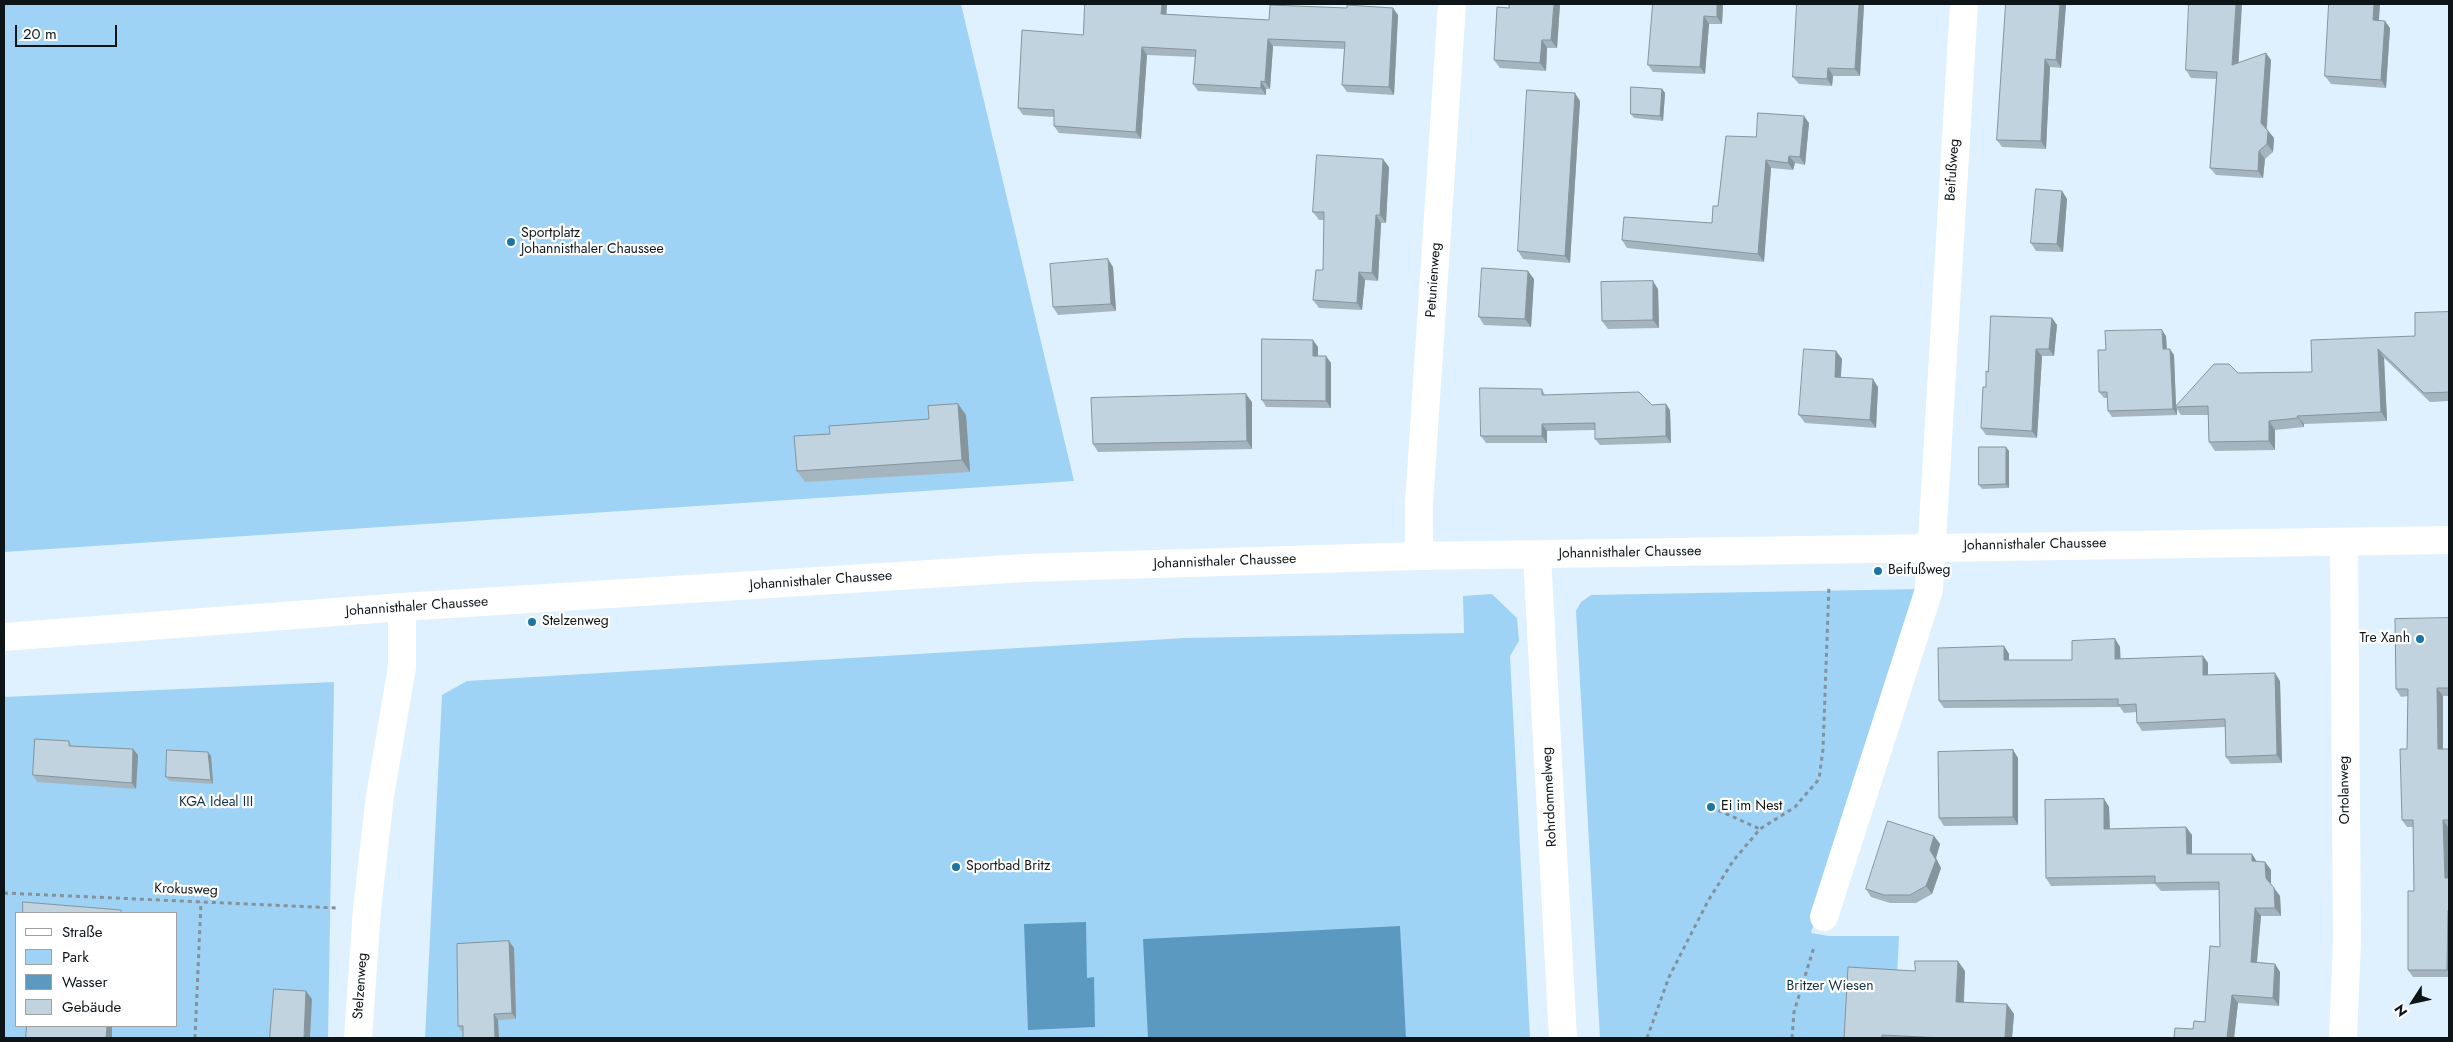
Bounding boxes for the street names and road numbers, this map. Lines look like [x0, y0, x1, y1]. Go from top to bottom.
street label: Beifußweg [1942, 138, 1964, 202]
street label: Petunienweg [1423, 242, 1445, 318]
street label: Johannisthaler Chaussee [1964, 535, 2106, 555]
street label: Johannisthaler Chaussee [1559, 543, 1701, 563]
street label: Johannisthaler Chaussee [1153, 551, 1297, 573]
street label: Johannisthaler Chaussee [749, 568, 893, 594]
street label: Johannisthaler Chaussee [345, 594, 489, 620]
street label: Rohrdommelweg [1539, 747, 1561, 847]
street label: Ortolanweg [2336, 756, 2354, 824]
street label: Krokusweg [154, 880, 218, 900]
street label: Stelzenweg [350, 952, 372, 1020]

